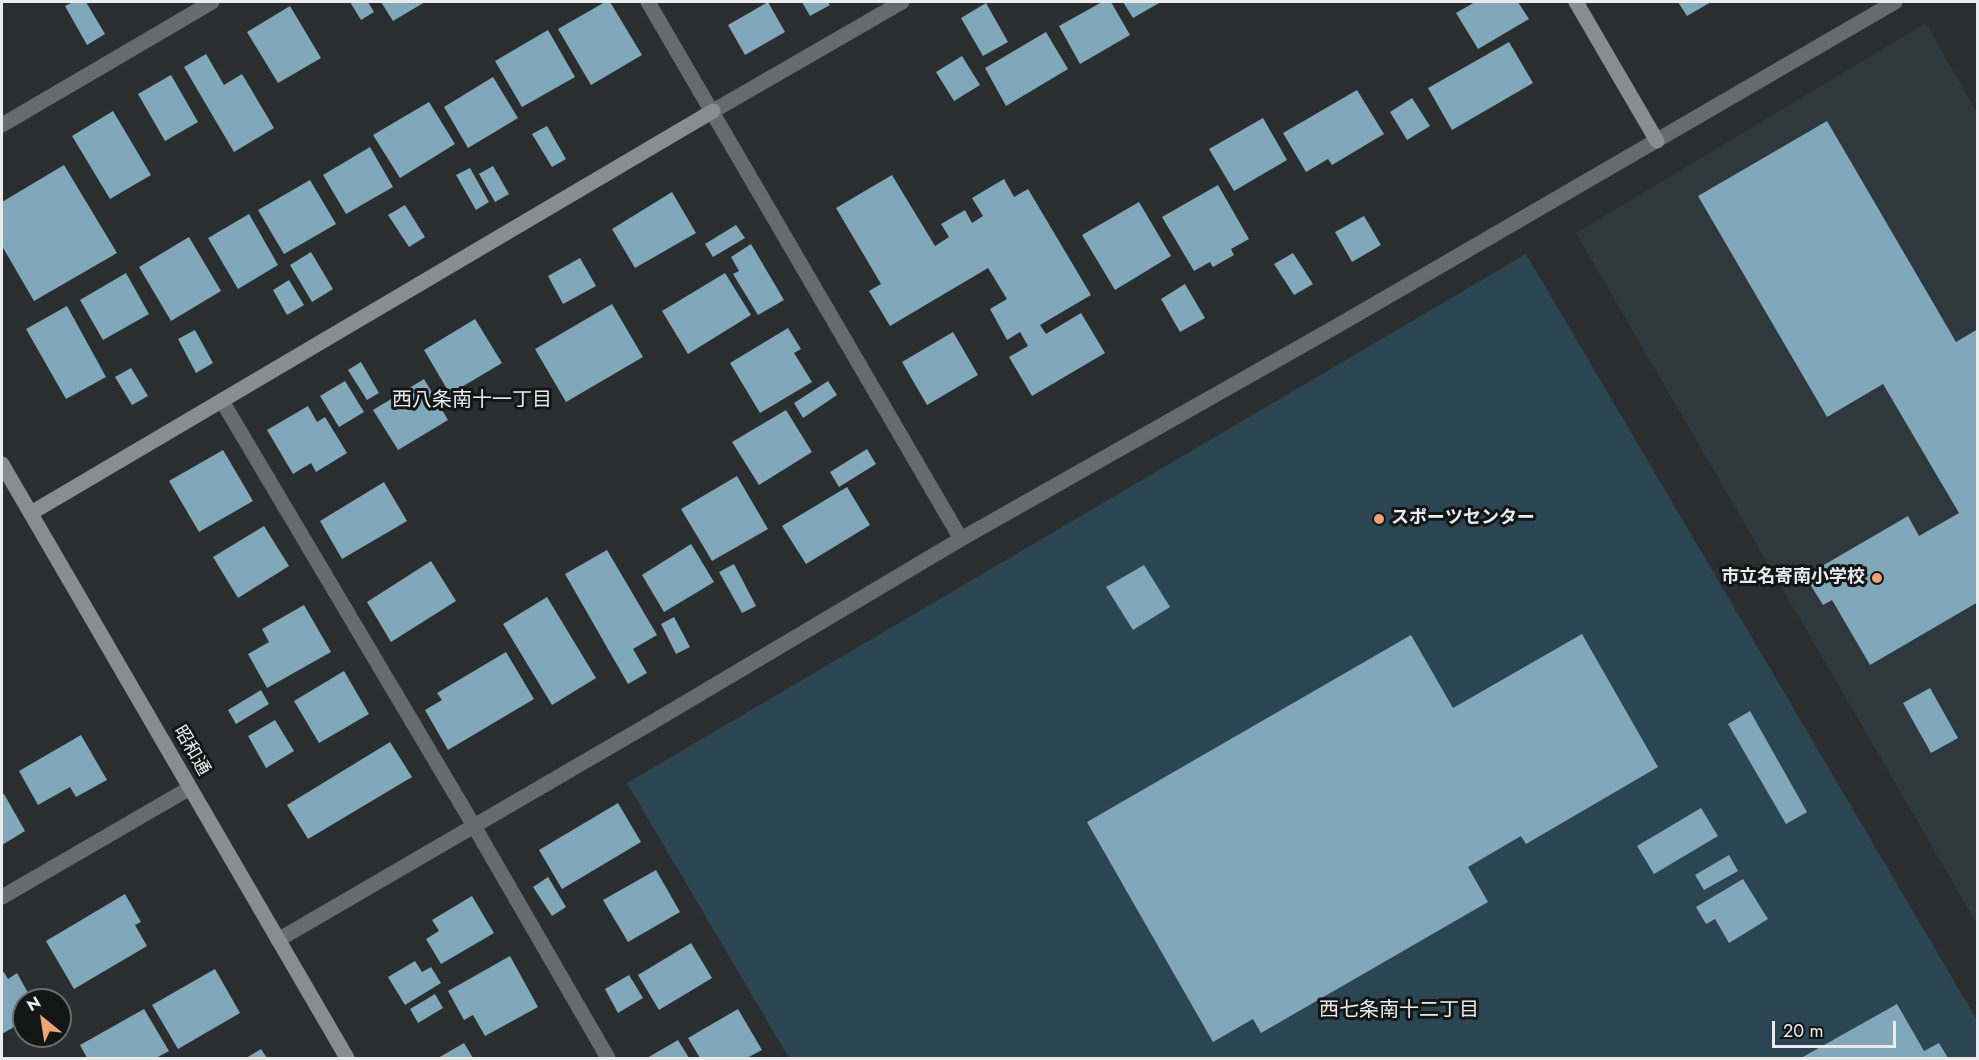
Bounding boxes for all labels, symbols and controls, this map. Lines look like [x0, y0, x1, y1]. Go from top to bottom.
district label: 西八条南十一丁目 [392, 389, 552, 413]
place label: スポーツセンター [1391, 508, 1535, 530]
marker: スポーツセンター [1372, 512, 1386, 526]
place label: 市立名寄南小学校 [1721, 567, 1865, 589]
marker: 市立名寄南小学校 [1870, 571, 1884, 585]
street label: 昭和通 [168, 722, 214, 780]
north arrow [12, 988, 72, 1048]
text: N [22, 991, 45, 1017]
district label: 西七条南十二丁目 [1319, 999, 1479, 1023]
scale bar [1775, 1009, 1900, 1047]
text: 20 m [1783, 1018, 1823, 1044]

